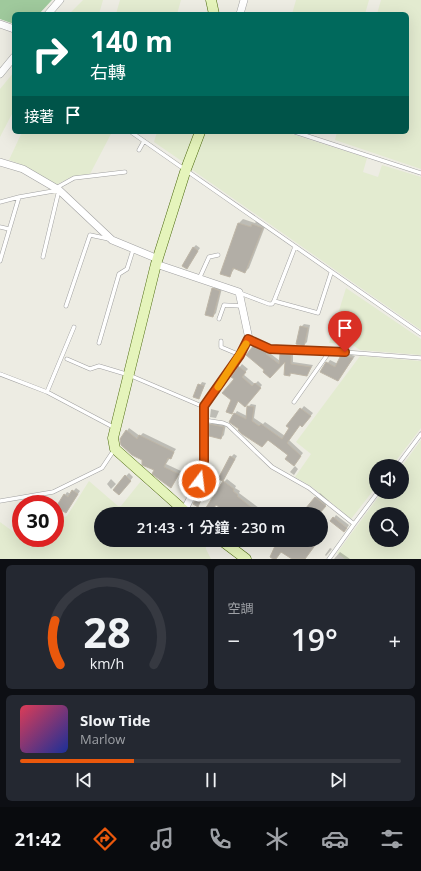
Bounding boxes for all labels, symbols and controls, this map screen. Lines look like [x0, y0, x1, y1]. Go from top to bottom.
text: 140 m [90, 22, 173, 60]
icon: right [24, 28, 76, 80]
text: 右轉 [90, 60, 126, 84]
icon: arrive [62, 104, 84, 126]
text: 接著 [24, 106, 54, 126]
pin [328, 311, 362, 352]
icon: arrive [334, 317, 356, 339]
map controls [369, 459, 409, 547]
button: sound [369, 459, 409, 499]
position arrow [178, 460, 220, 502]
speed limit sign: 30 [12, 495, 64, 547]
button: search [369, 507, 409, 547]
text: 21:43 · 1 分鐘 · 230 m [137, 517, 285, 537]
text: 空調 [228, 599, 254, 617]
text: 28 [83, 604, 131, 660]
text: 19° [291, 619, 338, 660]
text: − [228, 625, 240, 655]
text: + [388, 625, 401, 655]
text: km/h [89, 654, 124, 673]
text: Slow Tide [80, 710, 150, 730]
text: Marlow [80, 730, 125, 748]
icon: previous [73, 769, 95, 791]
icon: pause [200, 769, 222, 791]
icon: next [327, 769, 349, 791]
icon: directions [91, 825, 119, 853]
icon: music [148, 825, 176, 853]
icon: phone [206, 825, 234, 853]
icon: climate [263, 825, 291, 853]
icon: car [321, 825, 349, 853]
icon: filters [378, 825, 406, 853]
text: 21:42 [15, 827, 61, 851]

